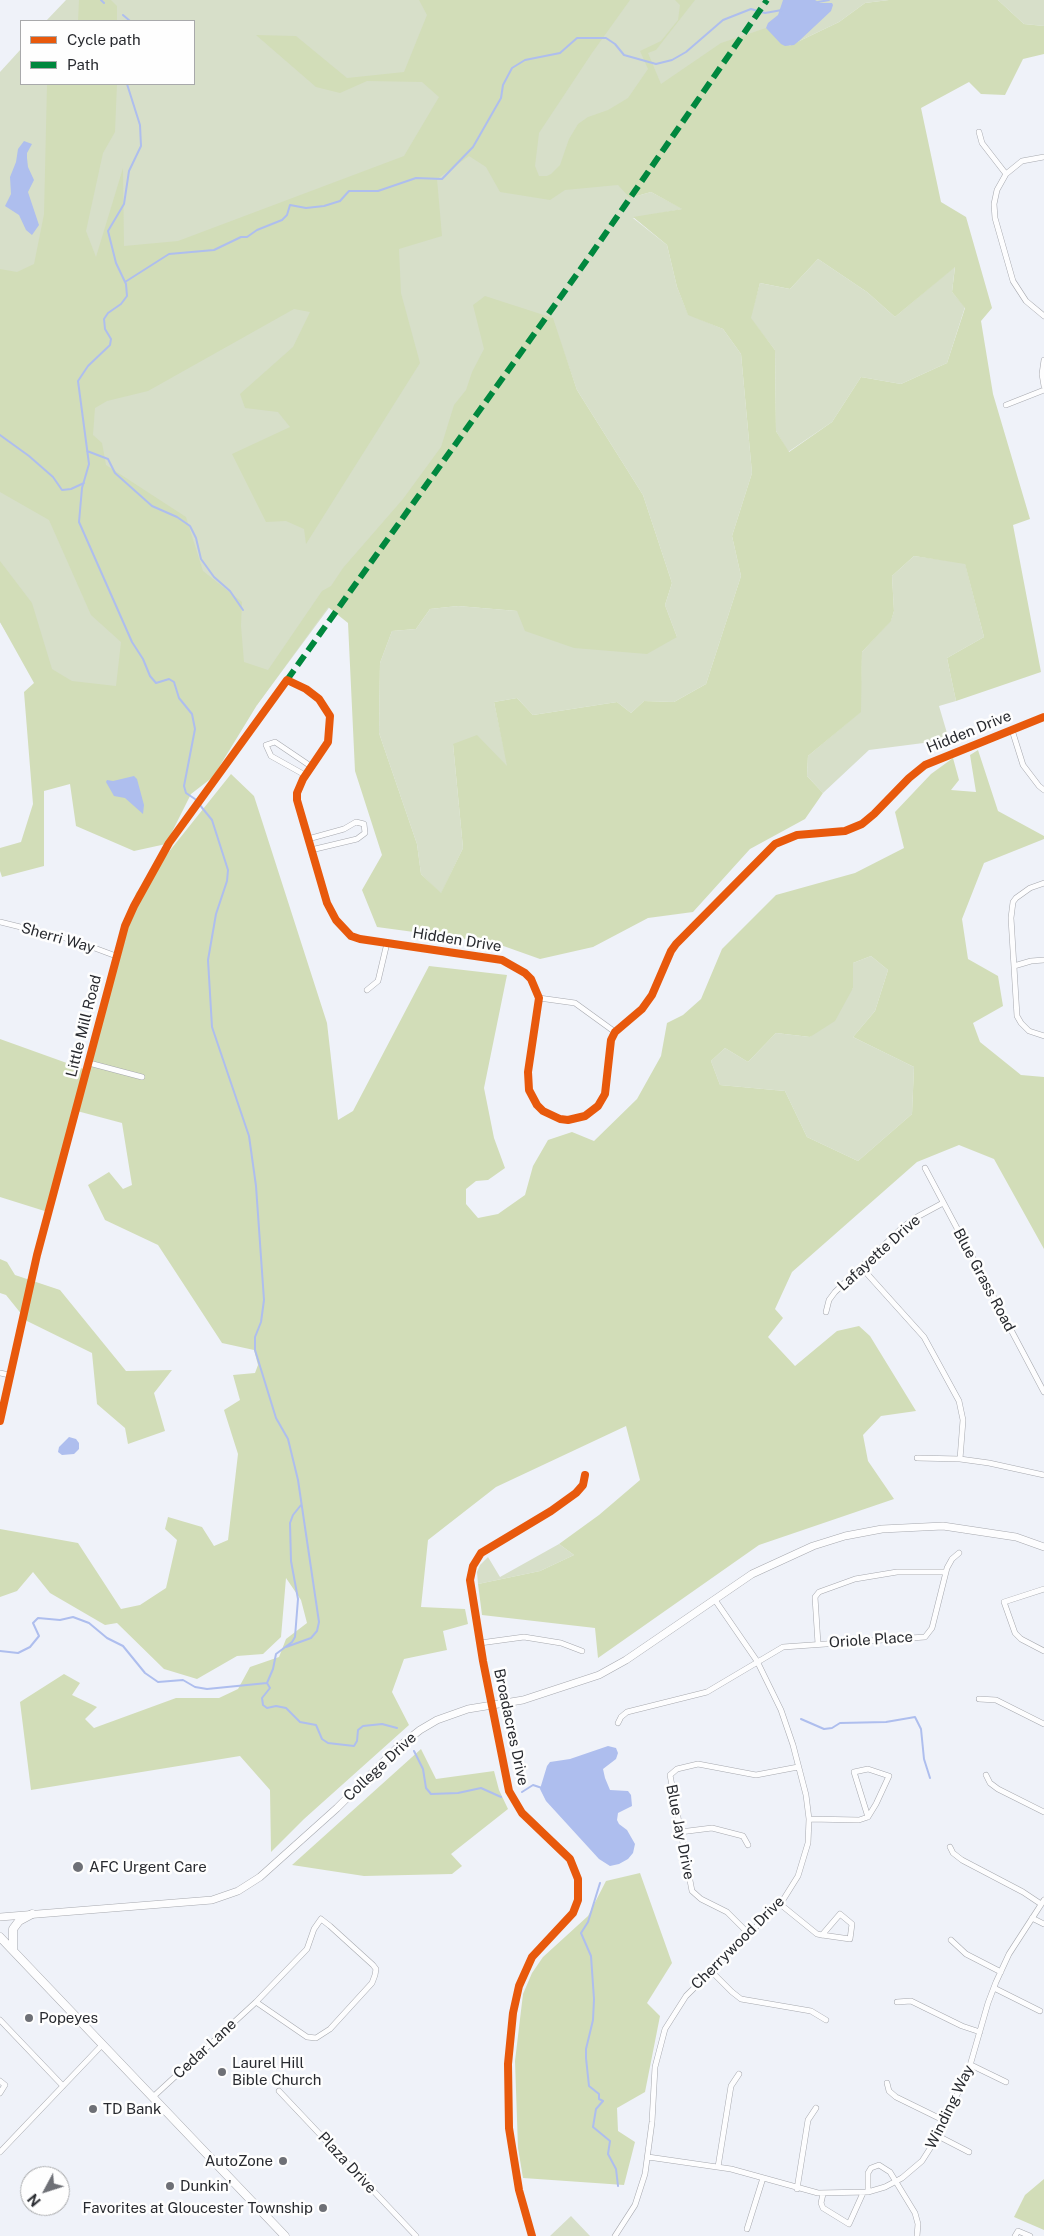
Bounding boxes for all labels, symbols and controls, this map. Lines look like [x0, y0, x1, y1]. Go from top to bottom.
legend [20, 20, 195, 85]
text: Cycle path [67, 31, 141, 48]
text: Path [67, 56, 99, 73]
street label: Hidden Drive [924, 707, 1014, 757]
street label: Sherri Way [19, 919, 97, 957]
street label: Hidden Drive [411, 924, 503, 956]
street label: Little Mill Road [63, 973, 105, 1079]
street label: Lafayette Drive [834, 1211, 924, 1295]
street label: Blue Grass Road [949, 1225, 1019, 1335]
street label: Oriole Place [828, 1628, 914, 1652]
street label: Broadacres Drive [490, 1667, 532, 1787]
street label: College Drive [340, 1729, 420, 1805]
street label: Blue Jay Drive [662, 1783, 698, 1881]
place label: AFC Urgent Care [89, 1858, 207, 1876]
marker: AFC Urgent Care [71, 1860, 85, 1874]
street label: Cherrywood Drive [688, 1893, 788, 1993]
place label: Popeyes [39, 2009, 98, 2027]
marker: Popeyes [23, 2012, 35, 2024]
street label: Cedar Lane [170, 2015, 240, 2083]
place label: Laurel Hill Bible Church [232, 2054, 321, 2089]
street label: Winding Way [922, 2062, 978, 2152]
marker: Laurel Hill Bible Church [216, 2066, 228, 2078]
place label: TD Bank [103, 2100, 161, 2118]
marker: TD Bank [87, 2103, 99, 2115]
street label: Plaza Drive [314, 2129, 380, 2197]
place label: AutoZone [205, 2152, 273, 2170]
marker: AutoZone [277, 2155, 289, 2167]
north arrow [20, 2166, 70, 2216]
place label: Dunkin' [180, 2177, 232, 2195]
marker: Dunkin' [164, 2180, 176, 2192]
text: N [25, 2191, 44, 2209]
place label: Favorites at Gloucester Township [83, 2199, 313, 2217]
marker: Favorites at Gloucester Township [317, 2202, 329, 2214]

